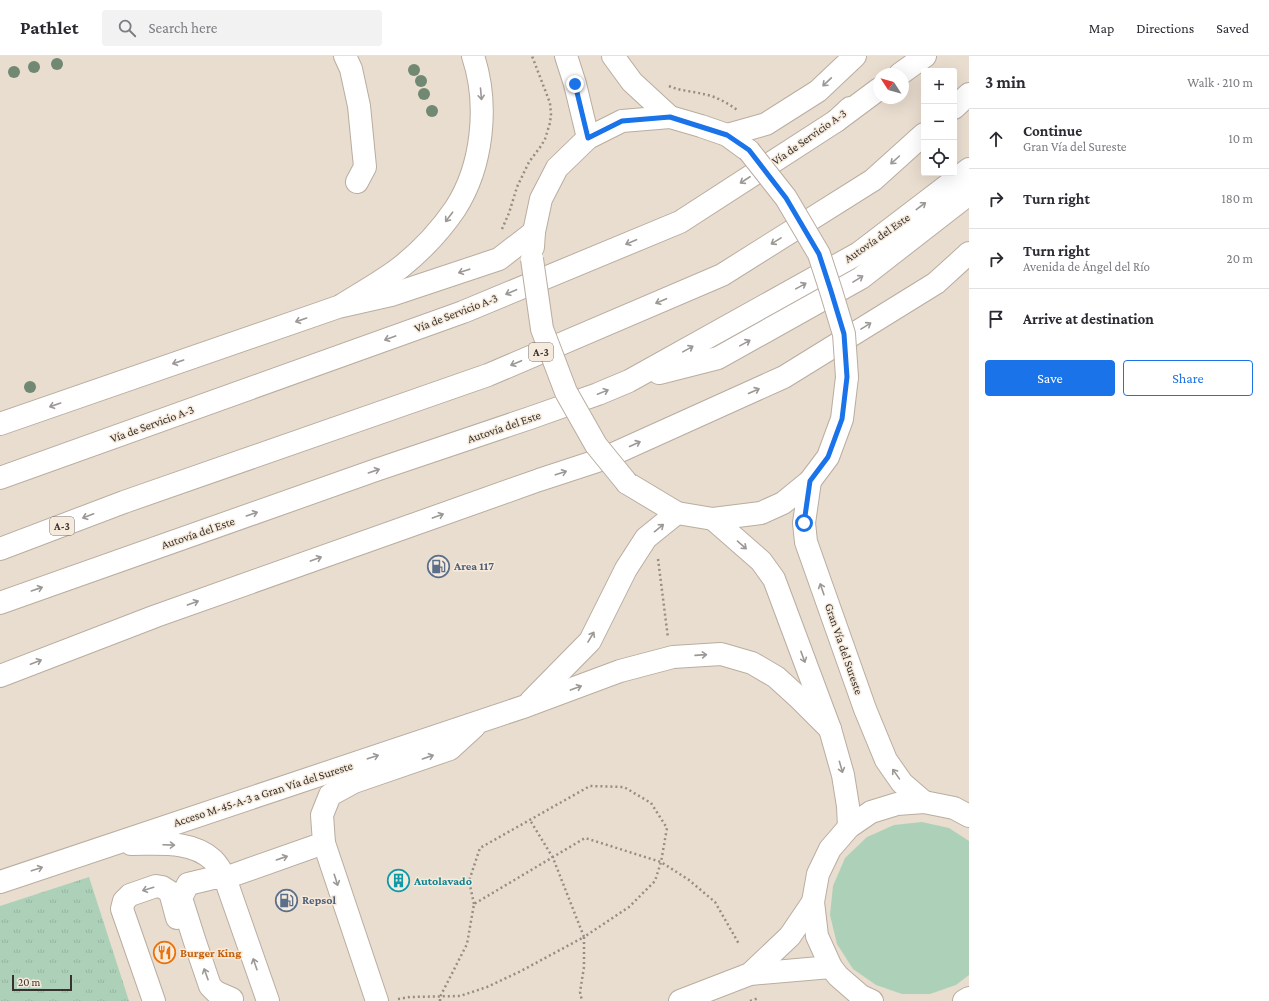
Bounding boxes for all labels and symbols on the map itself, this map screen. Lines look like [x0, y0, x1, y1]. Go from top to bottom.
north arrow [873, 68, 909, 104]
route end [566, 75, 584, 93]
one-way arrow [822, 78, 832, 87]
one-way arrow [477, 87, 484, 100]
street label: Vía de Servicio A-3 [769, 106, 849, 168]
one-way arrow [890, 155, 900, 165]
one-way arrow [740, 176, 751, 184]
one-way arrow [915, 202, 926, 211]
street label: Autovía del Este [842, 210, 912, 266]
one-way arrow [445, 211, 453, 222]
one-way arrow [771, 237, 782, 245]
one-way arrow [626, 239, 638, 246]
one-way arrow [458, 267, 470, 275]
one-way arrow [852, 275, 864, 283]
one-way arrow [795, 281, 807, 289]
one-way arrow [505, 289, 517, 296]
street label: Vía de Servicio A-3 [412, 291, 500, 335]
one-way arrow [656, 298, 668, 305]
one-way arrow [296, 316, 308, 324]
one-way arrow [860, 322, 871, 330]
one-way arrow [384, 335, 396, 343]
one-way arrow [739, 339, 751, 346]
road number: A-3 [529, 343, 553, 361]
one-way arrow [681, 344, 693, 352]
one-way arrow [172, 359, 185, 366]
one-way arrow [510, 360, 522, 367]
one-way arrow [747, 386, 759, 394]
one-way arrow [597, 388, 609, 395]
one-way arrow [50, 401, 62, 409]
street label: Vía de Servicio A-3 [108, 402, 196, 446]
street label: Autovía del Este [465, 408, 543, 446]
one-way arrow [629, 440, 641, 447]
one-way arrow [368, 467, 381, 474]
one-way arrow [554, 468, 566, 476]
one-way arrow [245, 510, 258, 517]
one-way arrow [432, 511, 444, 519]
one-way arrow [82, 513, 94, 521]
street label: Autovía del Este [159, 514, 237, 552]
route start [795, 514, 813, 532]
road number: A-3 [50, 517, 74, 535]
one-way arrow [654, 524, 664, 533]
one-way arrow [737, 540, 747, 549]
fuel station icon: Area 117 [426, 553, 452, 579]
one-way arrow [309, 555, 321, 563]
place label: Area 117 [453, 559, 494, 573]
one-way arrow [818, 584, 826, 596]
one-way arrow [30, 585, 42, 593]
one-way arrow [186, 599, 199, 606]
street label: Gran Vía del Sureste [822, 602, 866, 696]
one-way arrow [587, 632, 595, 643]
one-way arrow [800, 650, 808, 662]
one-way arrow [694, 652, 707, 659]
one-way arrow [30, 658, 42, 666]
one-way arrow [569, 683, 581, 691]
one-way arrow [421, 752, 433, 760]
one-way arrow [366, 753, 378, 761]
street label: Acceso M-45-A-3 a Gran Vía del Sureste [172, 758, 354, 830]
one-way arrow [838, 760, 845, 773]
one-way arrow [892, 769, 900, 780]
one-way arrow [162, 841, 175, 848]
one-way arrow [275, 854, 287, 862]
one-way arrow [31, 865, 43, 873]
building icon: Autolavado [386, 868, 412, 894]
one-way arrow [333, 874, 341, 886]
place label: Autolavado [413, 874, 472, 888]
one-way arrow [142, 886, 155, 893]
fuel station icon: Repsol [274, 887, 300, 913]
place label: Repsol [302, 893, 336, 907]
restaurant icon: Burger King [151, 940, 177, 966]
place label: Burger King [180, 946, 241, 960]
one-way arrow [250, 959, 258, 971]
one-way arrow [202, 967, 209, 980]
scale bar [12, 973, 72, 992]

